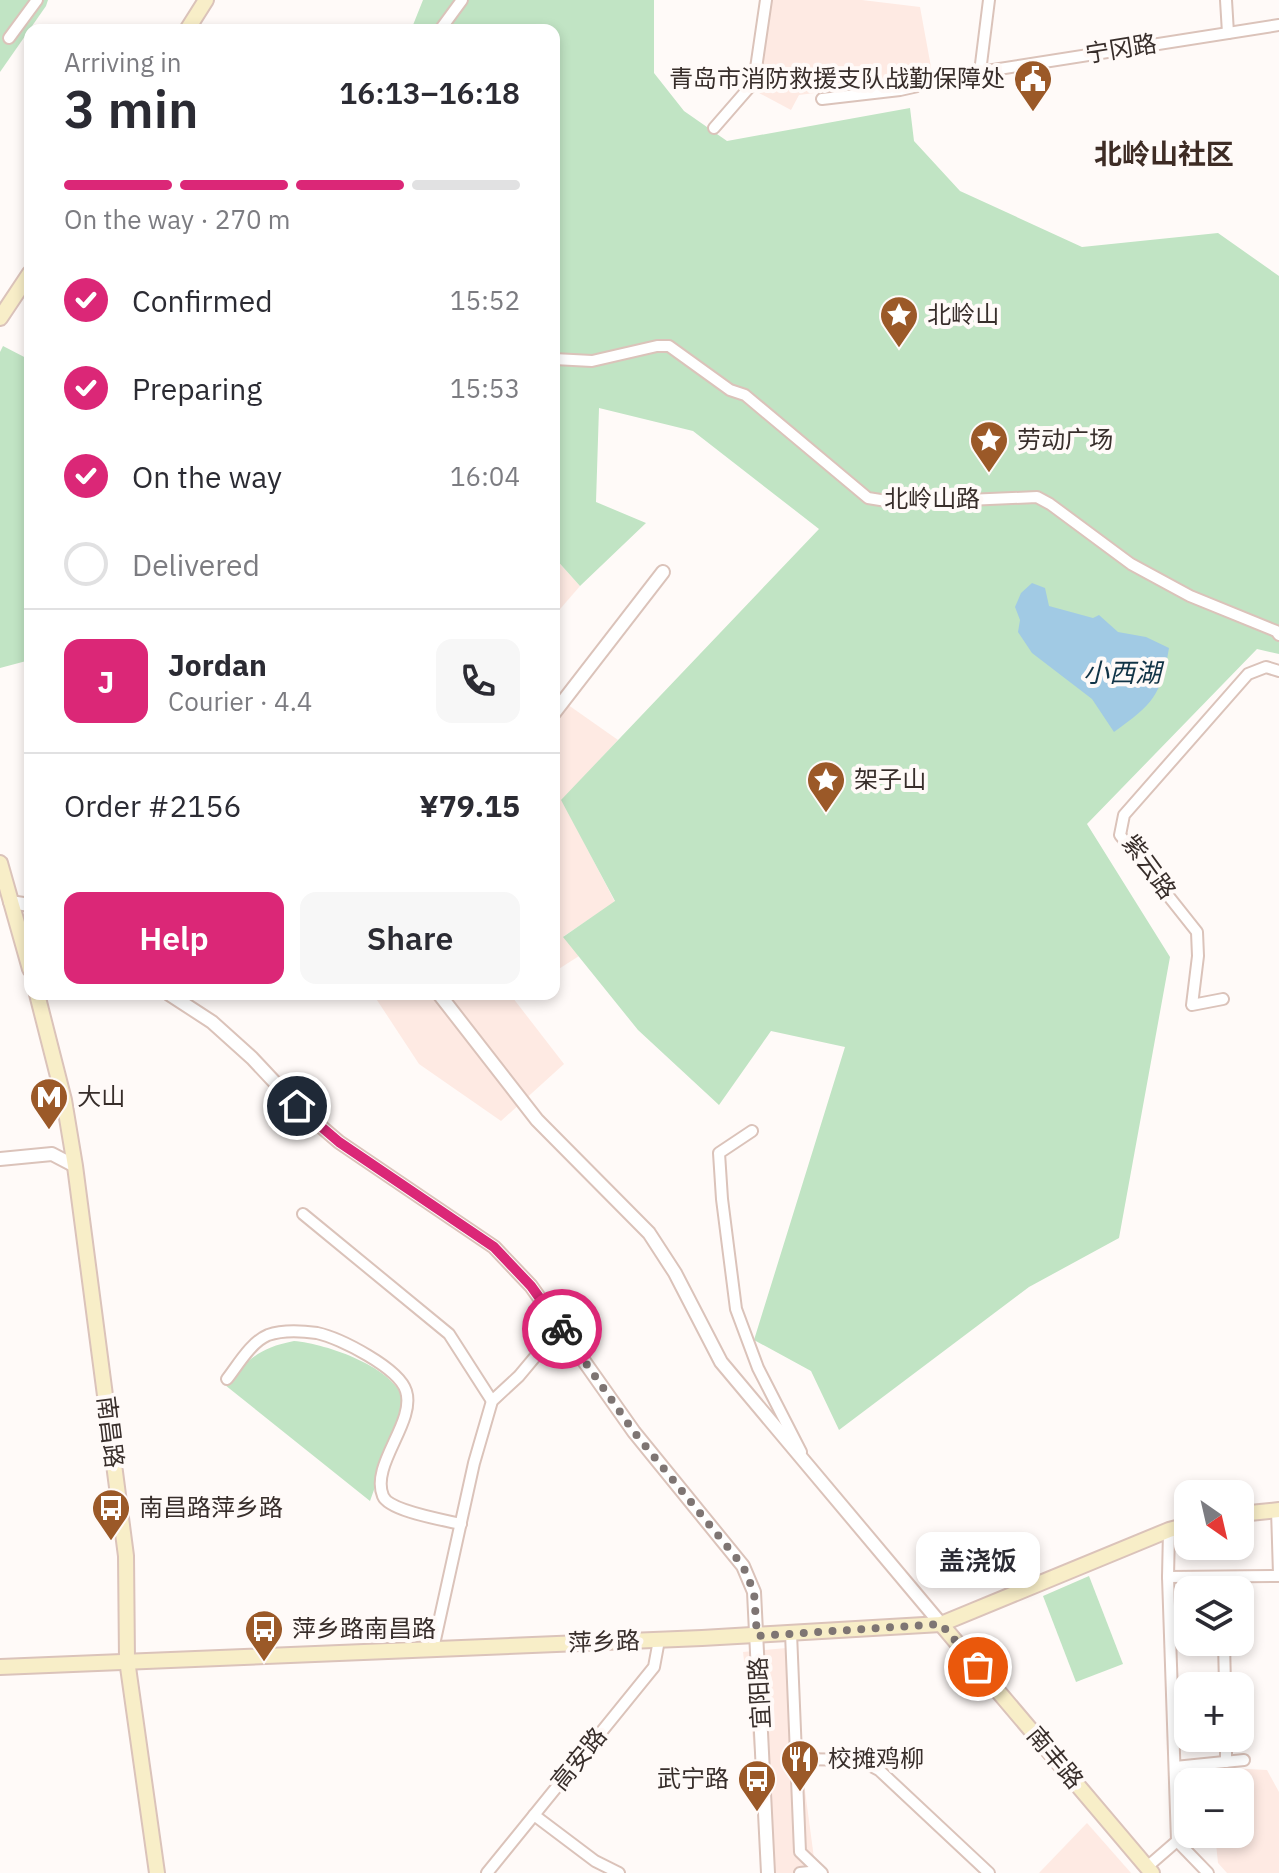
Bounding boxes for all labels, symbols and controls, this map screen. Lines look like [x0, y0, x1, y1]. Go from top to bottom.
street label: 宁冈路 [1083, 27, 1159, 69]
text: Arriving in [64, 45, 181, 79]
public building icon: 青岛市消防救援支队战勤保障处 [1012, 58, 1054, 113]
place label: 青岛市消防救援支队战勤保障处 [669, 62, 1005, 94]
text: 16:13–16:18 [339, 73, 520, 112]
text: 3 min [64, 75, 199, 142]
district label: 北岭山社区 [1094, 135, 1234, 172]
text: On the way · 270 m [64, 202, 290, 236]
icon: check [64, 278, 108, 322]
text: Confirmed [132, 281, 273, 320]
text: 15:52 [450, 283, 520, 317]
place icon: 北岭山 [878, 294, 920, 349]
place label: 北岭山 [927, 298, 999, 330]
icon: check [64, 366, 108, 410]
text: Preparing [132, 369, 262, 408]
text: 15:53 [450, 371, 520, 405]
place icon: 劳动广场 [968, 419, 1010, 474]
place label: 劳动广场 [1017, 423, 1113, 455]
icon: check [64, 454, 108, 498]
text: On the way [132, 457, 282, 496]
text: 16:04 [450, 459, 520, 493]
street label: 北岭山路 [884, 482, 980, 514]
text: Delivered [132, 545, 260, 584]
button: phone [436, 639, 520, 723]
text: Jordan [168, 645, 267, 684]
water label: 小西湖 [1083, 655, 1165, 689]
text: J [98, 662, 114, 701]
text: Courier · 4.4 [168, 684, 312, 718]
place icon: 架子山 [805, 759, 847, 814]
place label: 架子山 [854, 763, 926, 795]
text: Order #2156 [64, 786, 241, 825]
text: ¥79.15 [419, 786, 520, 825]
street label: 紫云路 [1116, 828, 1184, 905]
button: Help [64, 892, 284, 984]
button: Share [300, 892, 520, 984]
pin [263, 1072, 331, 1140]
metro station icon: 大山 [28, 1076, 70, 1131]
place label: 大山 [77, 1080, 125, 1112]
icon: home [275, 1084, 319, 1128]
courier [522, 1289, 602, 1369]
icon: bike [540, 1307, 584, 1351]
street label: 南昌路 [91, 1394, 131, 1470]
north arrow [1174, 1480, 1254, 1560]
map controls [1174, 1480, 1254, 1848]
bus stop icon: 南昌路萍乡路 [90, 1487, 132, 1542]
place label: 南昌路萍乡路 [139, 1491, 283, 1523]
callout: 盖浇饭 [916, 1531, 1040, 1587]
text: 盖浇饭 [939, 1543, 1017, 1577]
button: layers [1174, 1576, 1254, 1656]
bus stop icon: 萍乡路南昌路 [243, 1608, 285, 1663]
place label: 萍乡路南昌路 [292, 1612, 436, 1644]
street label: 萍乡路 [567, 1624, 641, 1658]
pin [944, 1633, 1012, 1701]
icon: bag [956, 1645, 1000, 1689]
street label: 宜阳路 [741, 1656, 777, 1730]
button: + [1174, 1672, 1254, 1752]
street label: 南丰路 [1020, 1719, 1091, 1795]
street label: 高安路 [543, 1720, 613, 1796]
restaurant icon: 校摊鸡柳 [779, 1738, 821, 1793]
place label: 校摊鸡柳 [828, 1742, 924, 1774]
bus stop icon: 武宁路 [736, 1758, 778, 1813]
place label: 武宁路 [657, 1762, 729, 1794]
button: − [1174, 1768, 1254, 1848]

